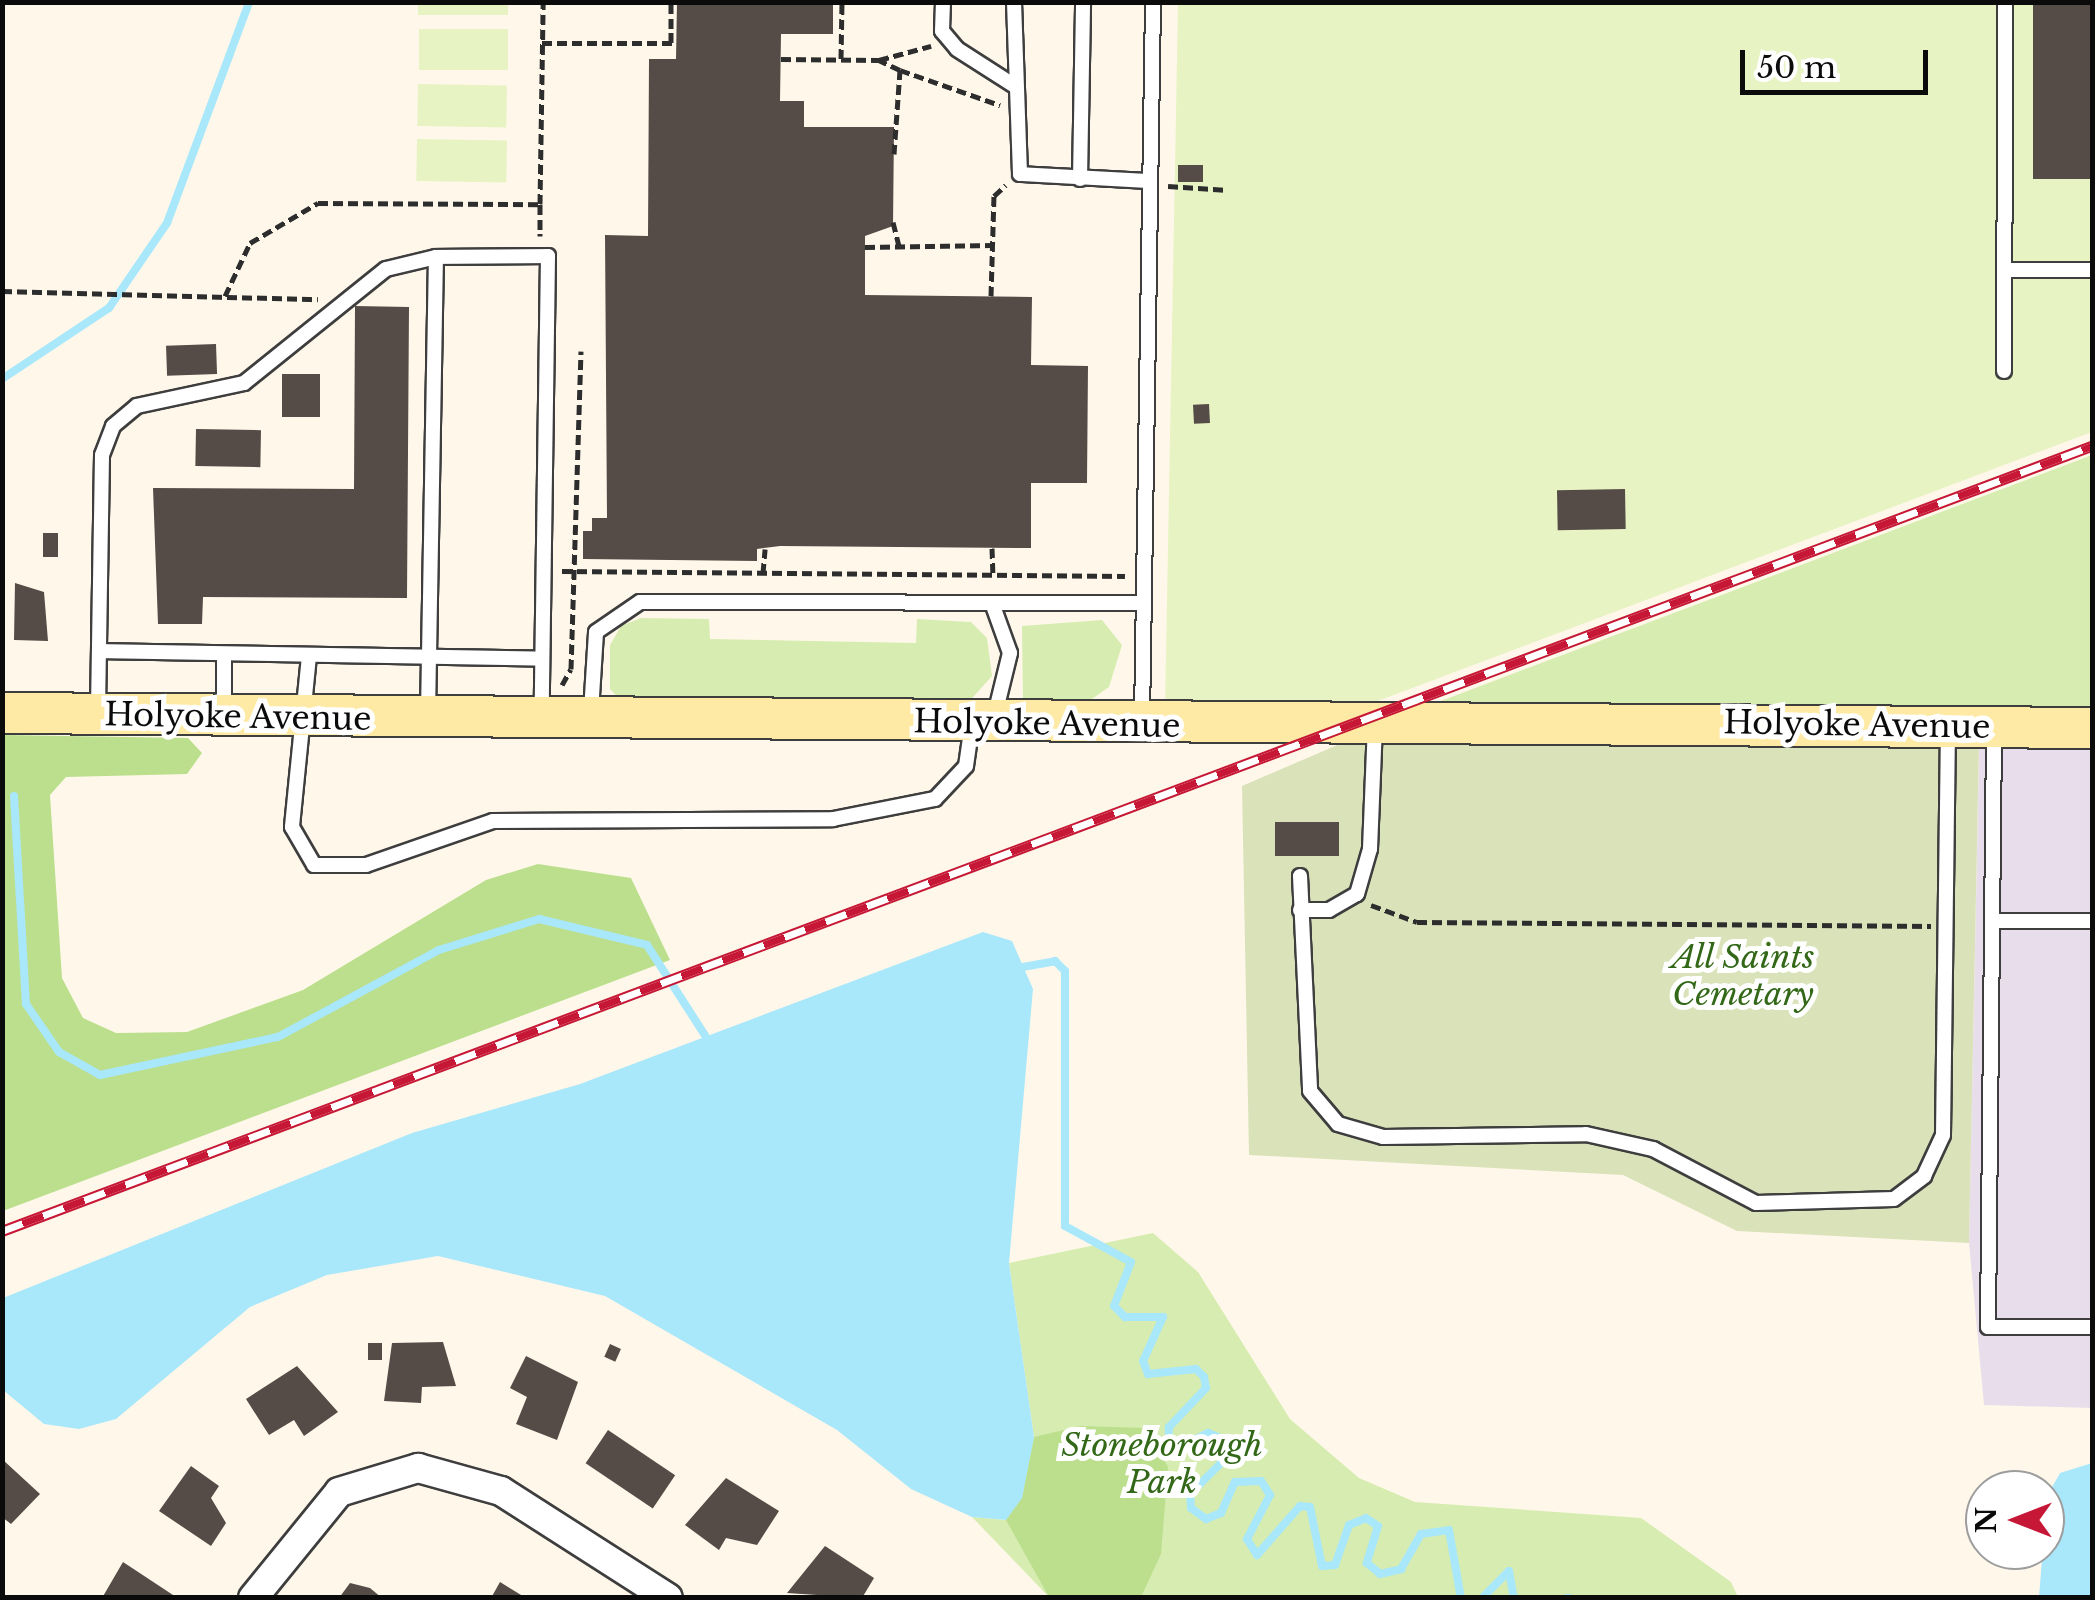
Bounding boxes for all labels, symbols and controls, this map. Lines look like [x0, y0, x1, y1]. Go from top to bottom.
scale bar [1745, 30, 1932, 92]
text: 50 m [1757, 49, 1836, 86]
street label: Holyoke Avenue [103, 695, 373, 739]
street label: Holyoke Avenue [912, 702, 1182, 746]
street label: Holyoke Avenue [1722, 703, 1992, 747]
park label: All Saints Cemetary [1671, 939, 1815, 1014]
park label: Stoneborough Park [1061, 1427, 1263, 1502]
north arrow [1965, 1470, 2065, 1570]
text: N [1969, 1507, 2004, 1533]

